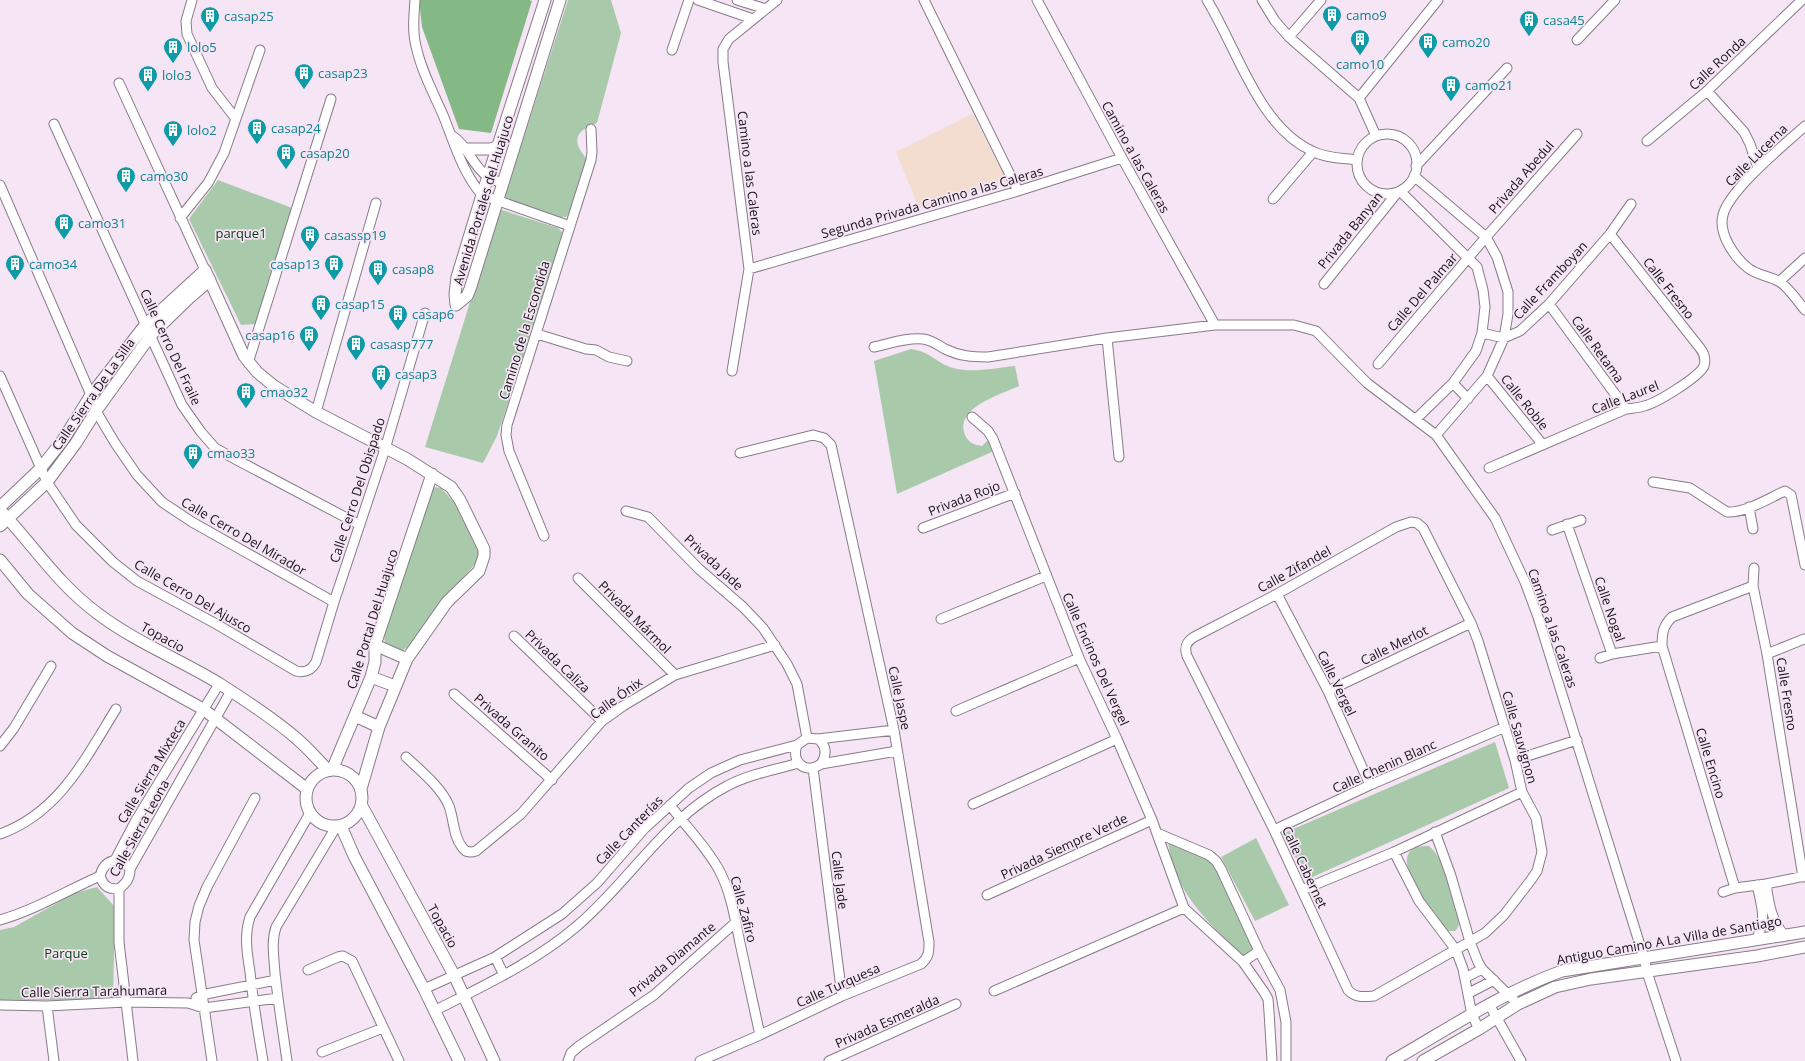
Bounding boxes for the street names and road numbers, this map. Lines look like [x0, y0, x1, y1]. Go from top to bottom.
street label: Calle Ronda [1685, 32, 1749, 94]
street label: Camino a las Caleras [1098, 98, 1174, 216]
street label: Camino a las Caleras [733, 110, 767, 236]
street label: Avenida Portales del Huajuco [449, 113, 518, 287]
street label: Calle Lucerna [1721, 120, 1791, 190]
street label: Privada Abedul [1484, 137, 1558, 217]
street label: Segunda Privada Camino a las Caleras [819, 162, 1045, 242]
street label: Privada Banyan [1313, 188, 1387, 272]
street label: Calle Framboyan [1509, 237, 1591, 323]
street label: Calle Del Palmar [1383, 248, 1462, 335]
street label: Calle Fresno [1639, 253, 1699, 323]
street label: Camino de la Escondida [494, 258, 554, 402]
street label: Calle Cerro Del Fraile [136, 286, 206, 408]
street label: Calle Retama [1567, 312, 1629, 386]
street label: Calle Sierra De La Silla [47, 334, 139, 454]
street label: Calle Roble [1497, 370, 1553, 434]
street label: Calle Laurel [1589, 376, 1661, 418]
street label: Calle Cerro Del Obispado [325, 415, 389, 565]
street label: Privada Rojo [925, 476, 1003, 520]
street label: Calle Cerro Del Mirador [178, 493, 311, 580]
street label: Privada Jade [681, 530, 747, 594]
street label: Calle Zifandel [1254, 541, 1334, 597]
street label: Calle Portal Del Huajuco [342, 547, 402, 691]
street label: Calle Cerro Del Ajusco [131, 555, 255, 637]
street label: Camino a las Caleras [1524, 566, 1582, 690]
street label: Calle Nogal [1590, 574, 1630, 644]
street label: Privada Mármol [595, 577, 675, 657]
street label: Calle Encinos Del Vergel [1058, 590, 1134, 728]
street label: Topacio [138, 618, 188, 656]
street label: Calle Merlot [1357, 621, 1431, 669]
street label: Privada Caliza [522, 625, 594, 697]
street label: Calle Vergel [1313, 647, 1361, 719]
street label: Calle Fresno [1772, 656, 1802, 732]
street label: Calle Jaspe [884, 664, 916, 732]
street label: Calle Ónix [586, 673, 646, 723]
street label: Privada Granito [470, 689, 554, 765]
street label: Calle Sauvignon [1498, 689, 1542, 785]
street label: Calle Sierra Mixteca [113, 715, 189, 827]
street label: Calle Encino [1692, 725, 1730, 801]
street label: Calle Chenin Blanc [1329, 735, 1439, 797]
street label: Calle Sierra Leona [105, 776, 173, 880]
street label: Calle Canterías [591, 791, 667, 869]
street label: Privada Siempre Verde [998, 809, 1130, 883]
street label: Calle Cabernet [1278, 823, 1332, 911]
street label: Calle Jade [827, 850, 853, 910]
street label: Calle Zafiro [726, 874, 762, 944]
street label: Topacio [424, 901, 462, 951]
street label: Antiguo Camino A La Villa de Santiago [1555, 911, 1783, 969]
street label: Privada Diamante [625, 917, 719, 1001]
street label: Calle Turquesa [793, 959, 883, 1011]
street label: Calle Sierra Tarahumara [21, 981, 167, 1001]
street label: Privada Esmeralda [832, 990, 942, 1052]

